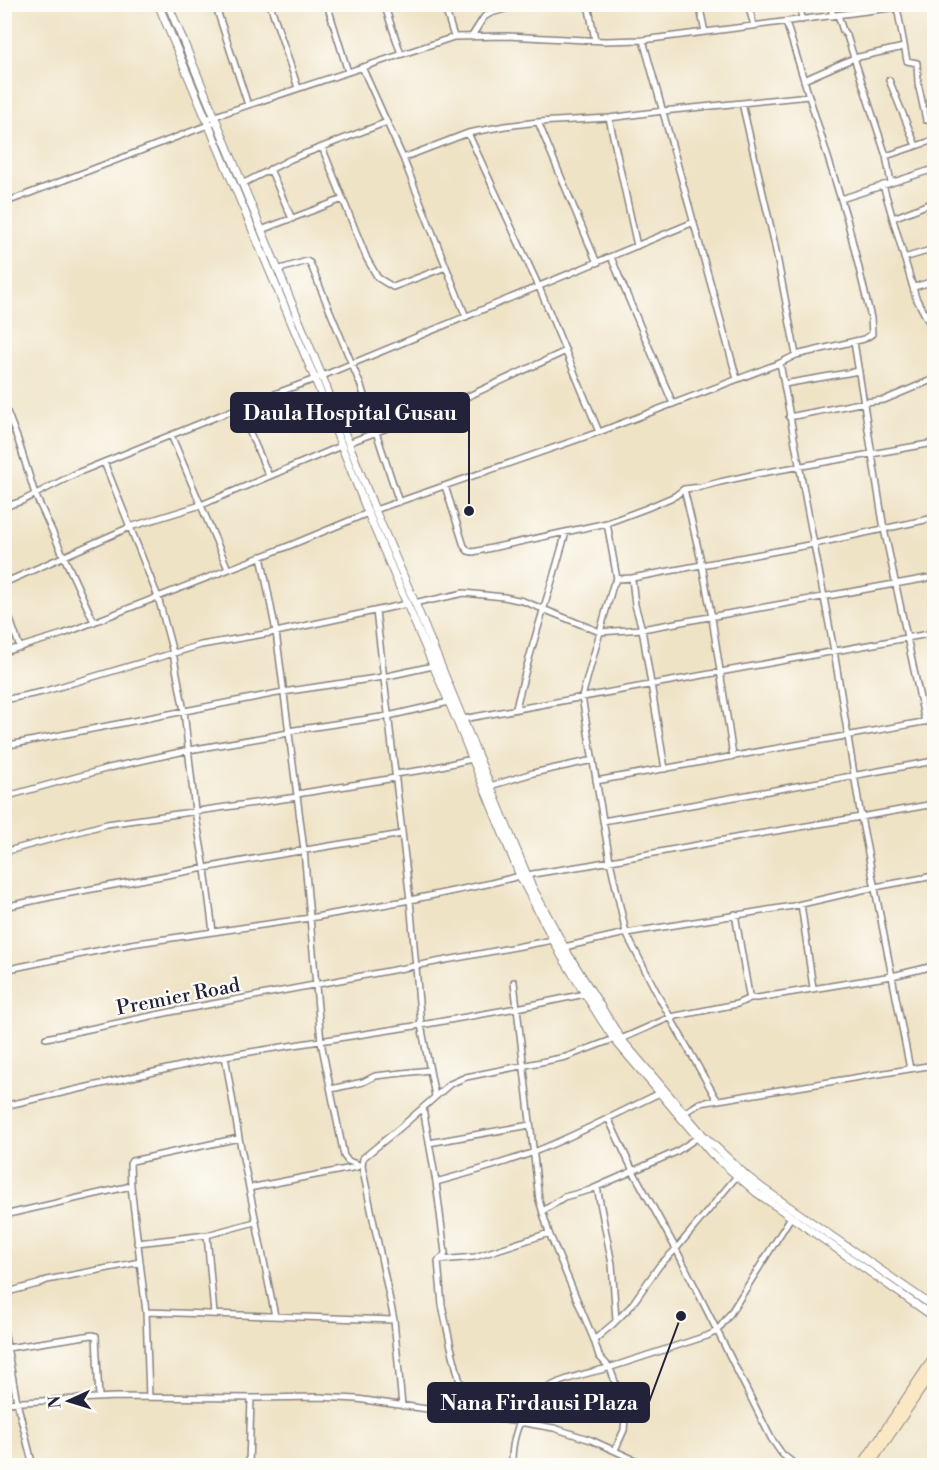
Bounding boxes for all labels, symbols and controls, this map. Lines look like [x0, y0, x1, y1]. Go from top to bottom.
callout: Daula Hospital Gusau [231, 393, 469, 432]
text: Daula Hospital Gusau [243, 401, 457, 427]
street label: Premier Road [114, 973, 243, 1022]
north arrow [39, 1371, 99, 1431]
callout: Nana Firdausi Plaza [428, 1383, 649, 1422]
text: Nana Firdausi Plaza [440, 1391, 638, 1417]
text: N [45, 1395, 65, 1409]

